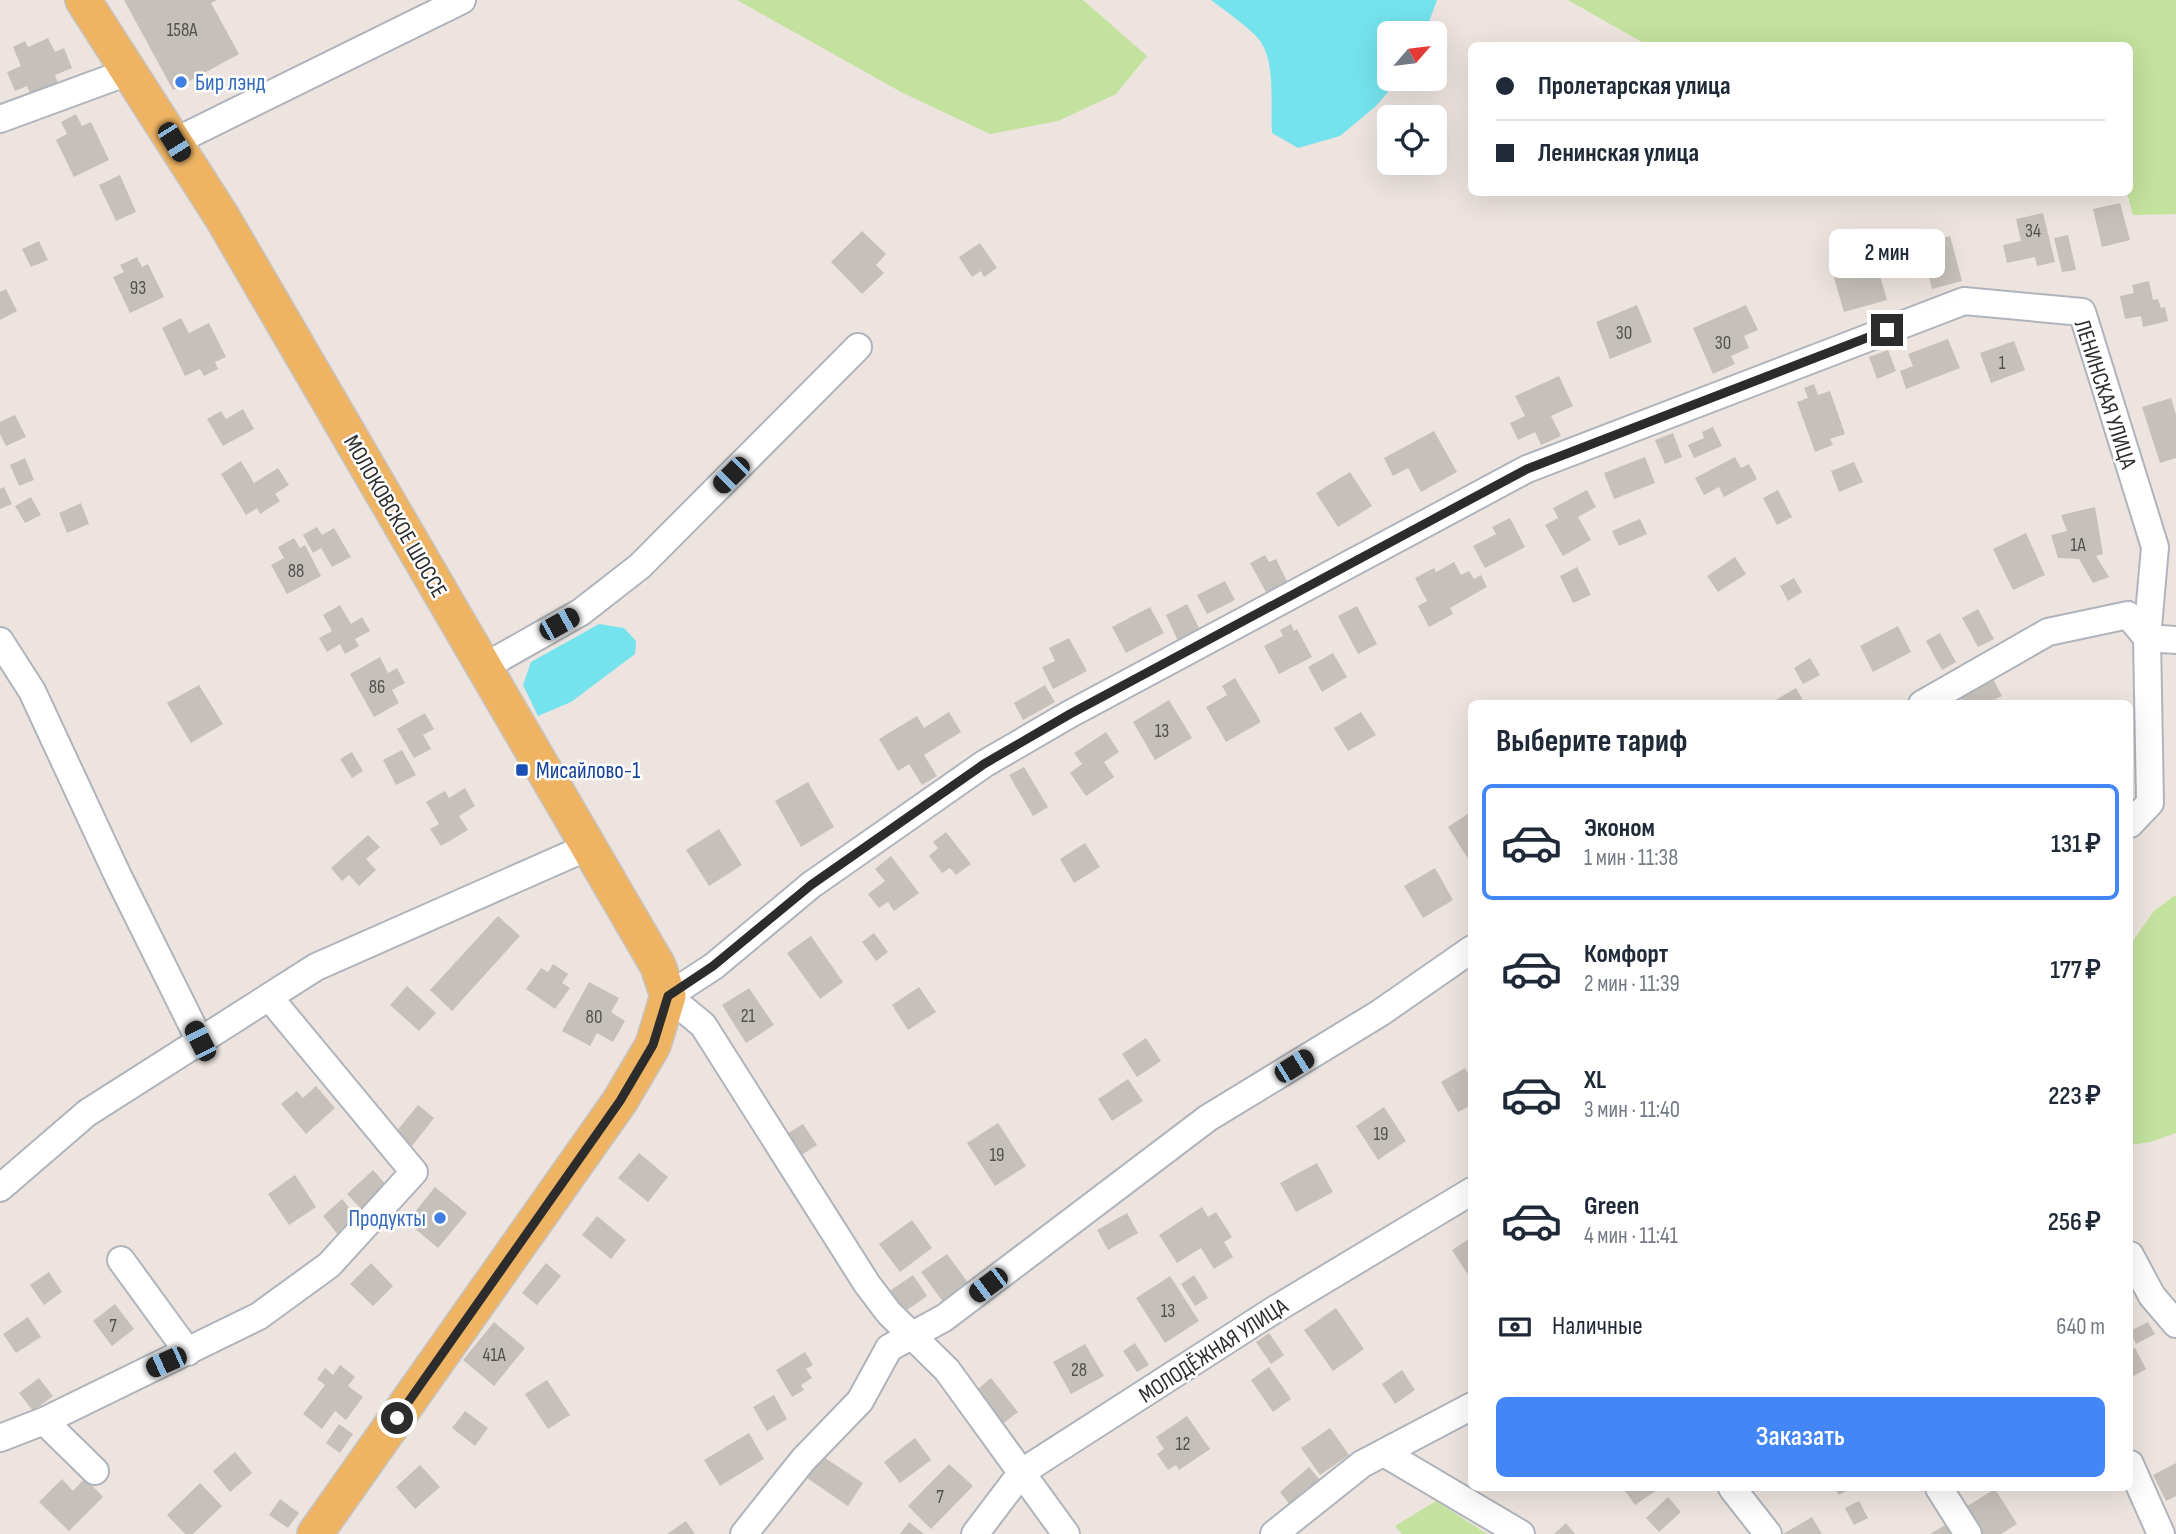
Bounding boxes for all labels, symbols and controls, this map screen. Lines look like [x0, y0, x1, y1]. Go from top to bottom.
house number: 158А [167, 19, 198, 42]
north arrow [1377, 21, 1447, 91]
map controls [1377, 21, 1447, 175]
place label: Бир лэнд [195, 69, 266, 97]
text: Пролетарская улица [1538, 71, 1731, 102]
marker: Бир лэнд [173, 74, 189, 90]
button: locate [1377, 105, 1447, 175]
car [154, 119, 195, 165]
text: Ленинская улица [1538, 138, 1699, 169]
house number: 34 [2025, 220, 2041, 243]
callout: 2 мин [1829, 229, 1945, 278]
text: 2 мин [1865, 239, 1909, 267]
house number: 93 [130, 277, 146, 300]
route end [1871, 314, 1903, 346]
street label: ЛЕНИНСКАЯ УЛИЦА [2068, 316, 2142, 472]
house number: 30 [1616, 322, 1632, 345]
house number: 30 [1715, 332, 1731, 355]
house number: 1 [1999, 352, 2006, 375]
street label: МОЛОКОВСКОЕ ШОССЕ [337, 430, 453, 603]
car [709, 453, 754, 497]
house number: 1А [2070, 534, 2086, 557]
house number: 88 [288, 560, 304, 583]
car [536, 605, 583, 643]
house number: 86 [369, 676, 385, 699]
house number: 13 [1155, 720, 1169, 743]
text: Выберите тариф [1496, 722, 1687, 761]
place label: Мисайлово-1 [536, 757, 640, 785]
marker: Мисайлово-1 [514, 762, 530, 778]
icon: car [1500, 811, 1563, 874]
text: Эконом [1584, 813, 1655, 844]
text: 131 ₽ [2051, 829, 2101, 860]
text: 1 мин · 11:38 [1584, 844, 1678, 872]
icon: car [1500, 937, 1563, 1000]
text: Комфорт [1584, 939, 1668, 970]
text: 177 ₽ [2050, 955, 2101, 986]
text: 2 мин · 11:39 [1584, 970, 1680, 998]
house number: 21 [741, 1005, 756, 1028]
house number: 80 [586, 1006, 602, 1029]
car [182, 1018, 219, 1064]
car [1271, 1046, 1318, 1086]
icon: car [1500, 1063, 1563, 1126]
text: XL [1584, 1065, 1606, 1096]
text: 223 ₽ [2048, 1081, 2101, 1112]
text: 3 мин · 11:40 [1584, 1096, 1680, 1124]
house number: 19 [1373, 1123, 1389, 1146]
house number: 19 [989, 1144, 1005, 1167]
icon: car [1500, 1189, 1563, 1252]
text: Green [1584, 1191, 1639, 1222]
place label: Продукты [348, 1205, 426, 1233]
text: 256 ₽ [2048, 1207, 2101, 1238]
marker: Продукты [432, 1210, 448, 1226]
text: 4 мин · 11:41 [1584, 1222, 1678, 1250]
car [965, 1264, 1012, 1306]
street label: МОЛОДЁЖНАЯ УЛИЦА [1134, 1292, 1293, 1409]
house number: 13 [1161, 1300, 1175, 1323]
icon: cash [1496, 1308, 1534, 1346]
text: Наличные [1552, 1311, 1643, 1342]
text: 640 m [2056, 1313, 2105, 1341]
house number: 7 [109, 1315, 117, 1338]
car [143, 1344, 190, 1380]
house number: 41А [482, 1344, 506, 1367]
house number: 28 [1071, 1359, 1087, 1382]
button: Заказать [1496, 1397, 2105, 1477]
route start [381, 1402, 413, 1434]
house number: 12 [1176, 1433, 1190, 1456]
house number: 7 [936, 1486, 944, 1509]

